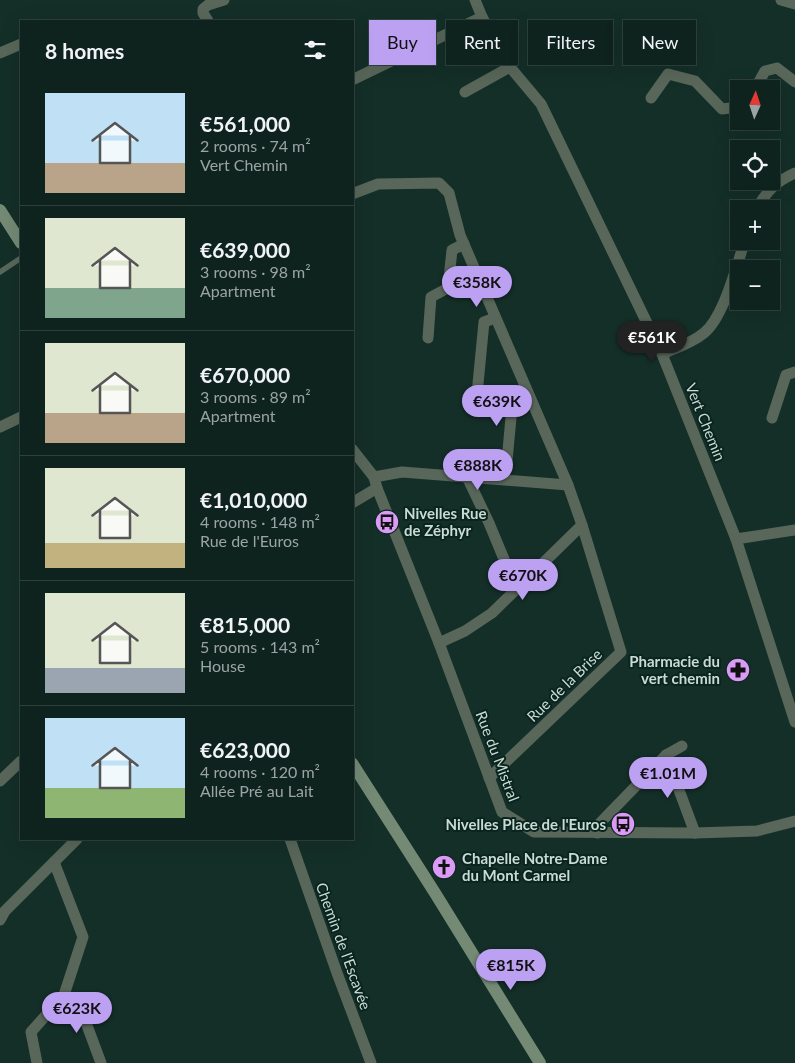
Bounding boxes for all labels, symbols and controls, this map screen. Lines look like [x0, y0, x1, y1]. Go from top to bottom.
chip: Buy [369, 20, 436, 65]
chip: Rent [446, 20, 518, 65]
chip: Filters [528, 20, 613, 65]
chip: New [623, 20, 696, 65]
icon: filters [301, 36, 329, 64]
text: 8 homes [45, 38, 124, 63]
north arrow [730, 80, 780, 130]
map controls [730, 80, 780, 310]
text: €561,000 [200, 111, 290, 136]
icon: home [85, 113, 145, 173]
text: 2 rooms · 74 m² [200, 136, 311, 155]
button: locate [730, 140, 780, 190]
text: Vert Chemin [200, 155, 288, 174]
button: + [730, 200, 780, 250]
text: €639,000 [200, 237, 290, 262]
icon: home [85, 238, 145, 298]
button: − [730, 260, 780, 310]
text: 3 rooms · 98 m² [200, 262, 311, 281]
pin: €358K [442, 266, 512, 308]
text: €358K [453, 272, 501, 291]
text: Apartment [200, 281, 275, 300]
pin: €561K [617, 320, 687, 363]
text: €561K [628, 327, 676, 346]
text: €670,000 [200, 362, 290, 387]
icon: home [85, 363, 145, 423]
street label: Vert Chemin [682, 380, 730, 464]
pin: €639K [462, 384, 532, 427]
text: 3 rooms · 89 m² [200, 387, 311, 406]
text: €639K [473, 391, 521, 410]
text: Apartment [200, 406, 275, 425]
pin: €888K [443, 448, 513, 491]
text: €888K [454, 455, 502, 474]
text: €1,010,000 [200, 487, 307, 512]
icon: home [85, 488, 145, 548]
place label: Nivelles Rue de Zéphyr [404, 504, 486, 539]
bus stop icon: Nivelles Rue de Zéphyr [374, 509, 400, 535]
text: 4 rooms · 148 m² [200, 512, 320, 531]
text: Rue de l'Euros [200, 531, 299, 550]
pin: €670K [488, 558, 558, 601]
text: €670K [499, 565, 547, 584]
text: €815,000 [200, 612, 290, 637]
icon: home [85, 613, 145, 673]
text: 5 rooms · 143 m² [200, 637, 320, 656]
street label: Rue de la Brise [523, 645, 605, 725]
place label: Pharmacie du vert chemin [629, 652, 720, 687]
text: House [200, 656, 245, 675]
pharmacy icon: Pharmacie du vert chemin [725, 657, 751, 683]
street label: Rue du Mistral [472, 708, 524, 804]
text: €623,000 [200, 737, 290, 762]
icon: home [85, 738, 145, 798]
pin: €1.01M [627, 756, 709, 799]
text: 4 rooms · 120 m² [200, 762, 320, 781]
text: €1.01M [640, 763, 696, 782]
text: Allée Pré au Lait [200, 781, 314, 800]
bus stop icon: Nivelles Place de l'Euros [610, 811, 636, 837]
place label: Nivelles Place de l'Euros [446, 815, 606, 833]
place label: Chapelle Notre-Dame du Mont Carmel [462, 849, 607, 884]
church icon: Chapelle Notre-Dame du Mont Carmel [431, 854, 457, 880]
street label: Chemin de l'Escavée [313, 880, 375, 1012]
pin: €815K [476, 948, 546, 991]
text: €815K [487, 955, 535, 974]
pin: €623K [42, 992, 112, 1034]
text: €623K [53, 998, 101, 1017]

